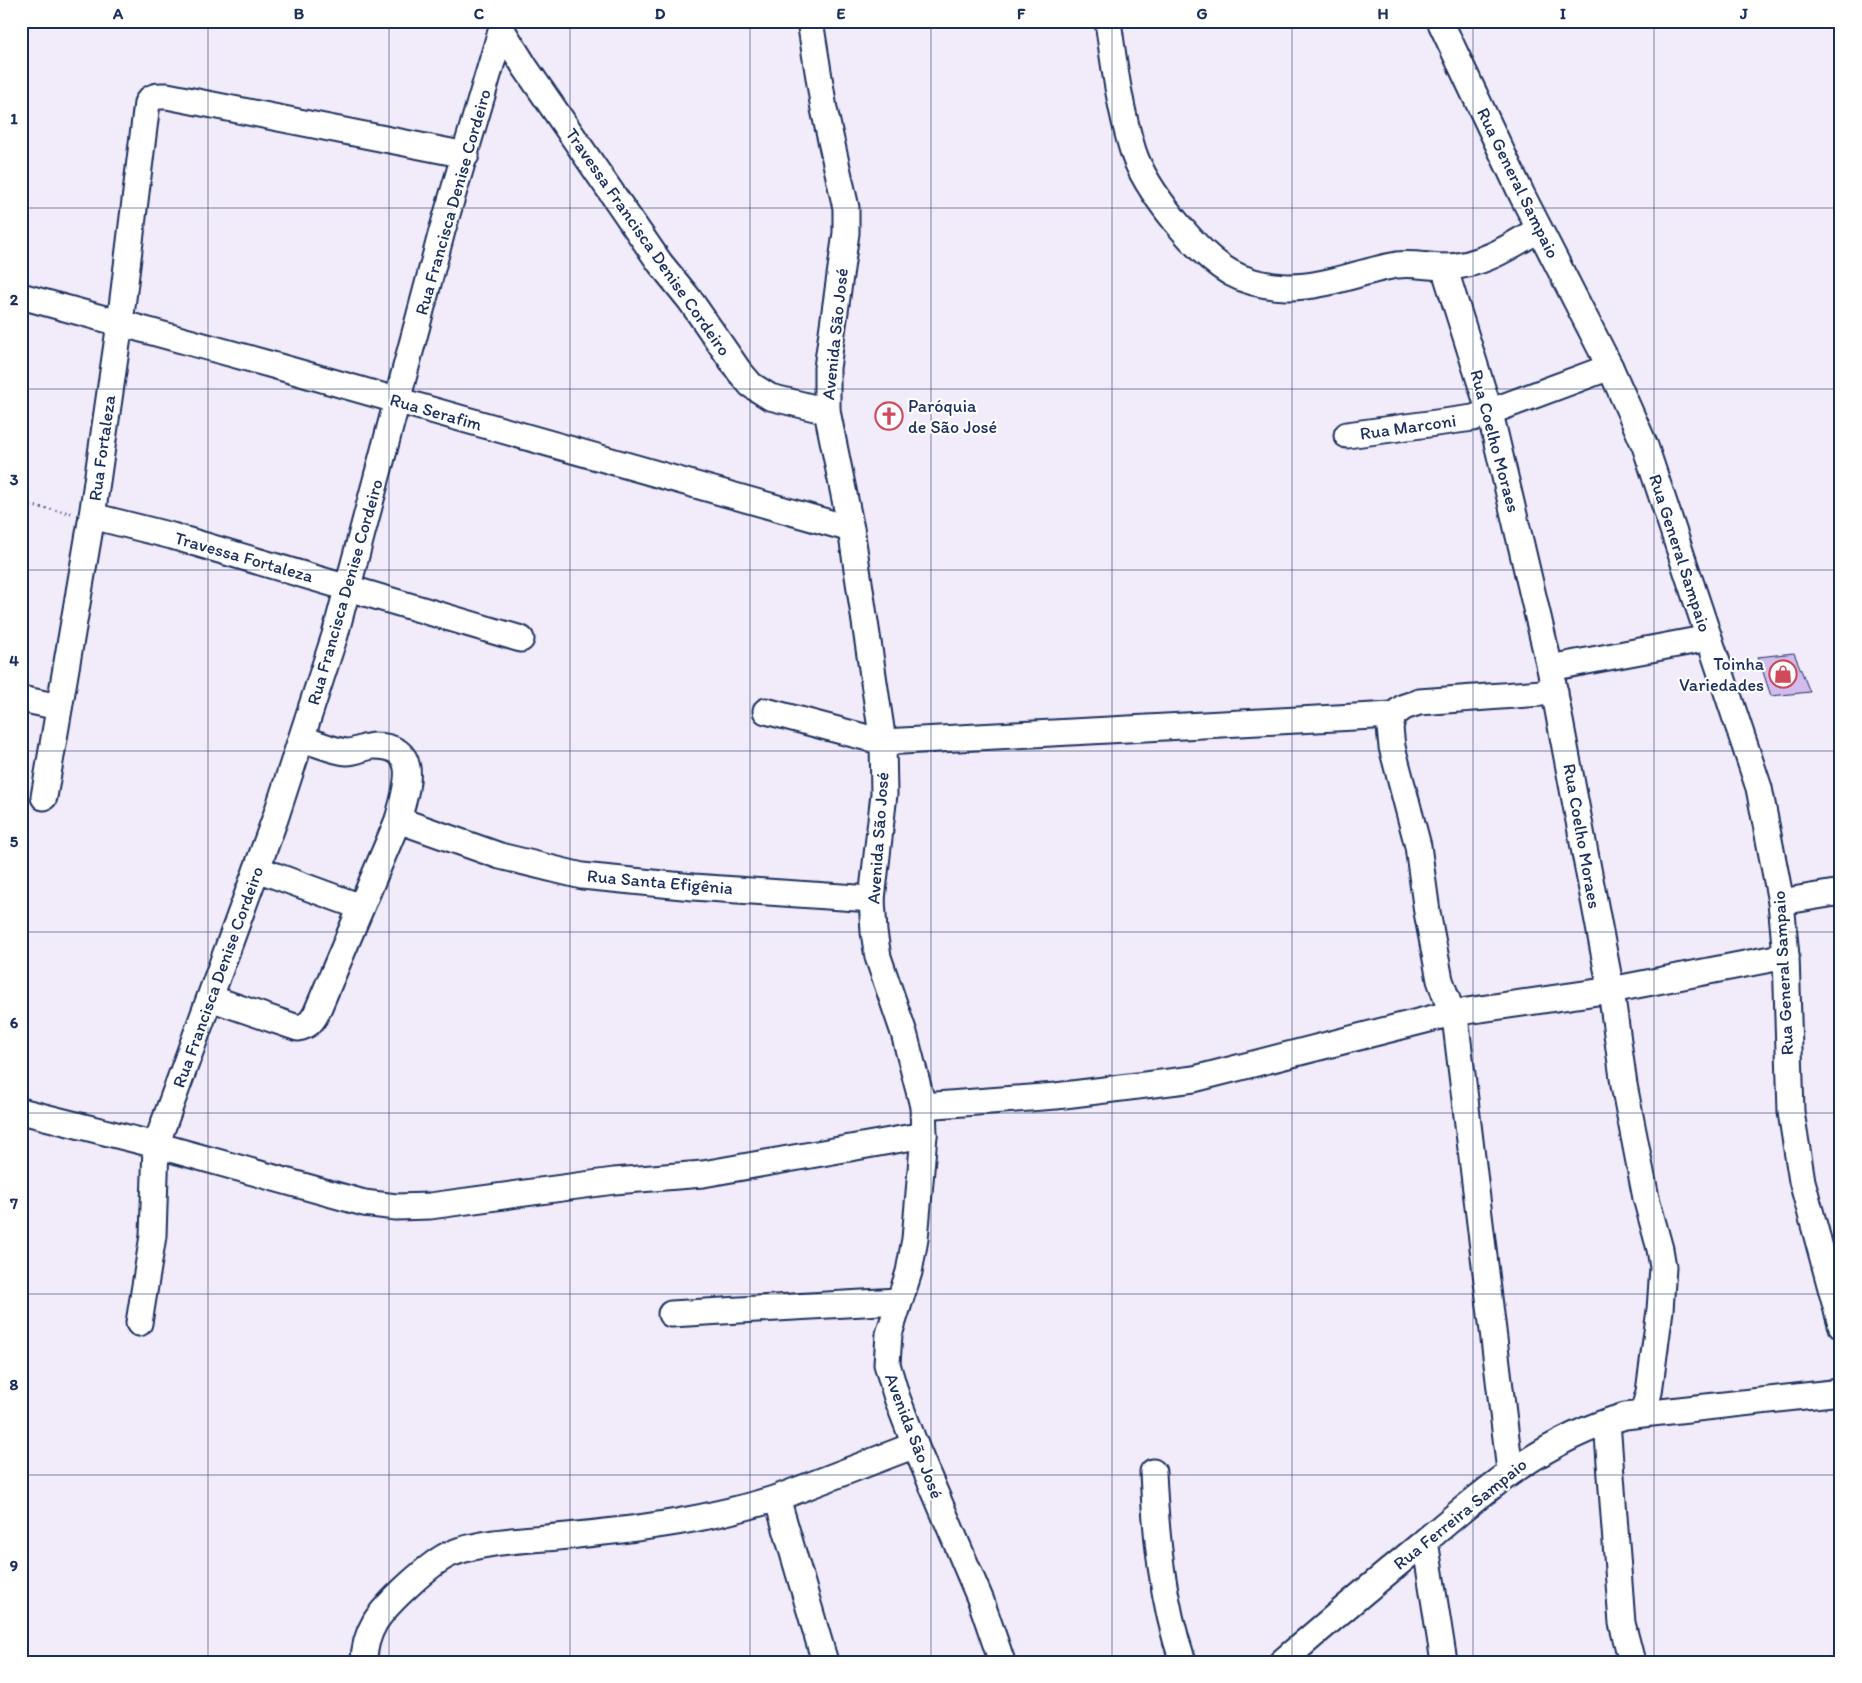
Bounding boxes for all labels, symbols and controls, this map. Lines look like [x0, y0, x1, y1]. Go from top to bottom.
text: A [112, 4, 124, 23]
text: B [294, 4, 305, 23]
text: C [474, 4, 485, 23]
text: D [655, 4, 666, 23]
text: E [837, 4, 846, 23]
text: F [1017, 4, 1026, 23]
text: G [1196, 4, 1208, 23]
text: H [1377, 4, 1389, 23]
text: I [1560, 4, 1566, 23]
text: J [1739, 4, 1748, 23]
street label: Rua Francisca Denise Cordeiro [410, 86, 496, 318]
street label: Rua General Sampaio [1472, 104, 1564, 262]
text: 1 [10, 109, 18, 128]
street label: Travessa Francisca Denise Cordeiro [561, 124, 735, 360]
street label: Avenida São José [817, 267, 853, 401]
text: 2 [10, 290, 19, 309]
street label: Rua Coelho Moraes [1465, 367, 1525, 515]
street label: Rua Serafim [387, 388, 485, 436]
street label: Rua Fortaleza [84, 393, 120, 502]
place label: Paróquia de São José [908, 395, 997, 438]
church icon: Paróquia de São José [874, 401, 904, 431]
street label: Rua Marconi [1358, 409, 1458, 445]
text: 3 [10, 470, 19, 489]
street label: Rua General Sampaio [1644, 471, 1716, 635]
street label: Rua Francisca Denise Cordeiro [302, 476, 388, 708]
street label: Travessa Fortaleza [172, 527, 317, 587]
text: 4 [9, 651, 19, 670]
place label: Toinha Variedades [1679, 653, 1765, 696]
shop icon: Toinha Variedades [1768, 659, 1798, 689]
street label: Rua Coelho Moraes [1558, 762, 1606, 910]
street label: Avenida São José [862, 771, 894, 905]
text: 5 [10, 832, 19, 851]
street label: Rua Francisca Denise Cordeiro [168, 863, 268, 1091]
street label: Rua Santa Efigênia [586, 865, 734, 899]
street label: Rua General Sampaio [1768, 890, 1798, 1056]
text: 6 [10, 1013, 19, 1032]
text: 7 [9, 1194, 18, 1213]
street label: Avenida São José [880, 1370, 948, 1502]
text: 8 [10, 1375, 19, 1394]
street label: Rua Ferreira Sampaio [1389, 1453, 1531, 1575]
text: 9 [10, 1556, 18, 1575]

